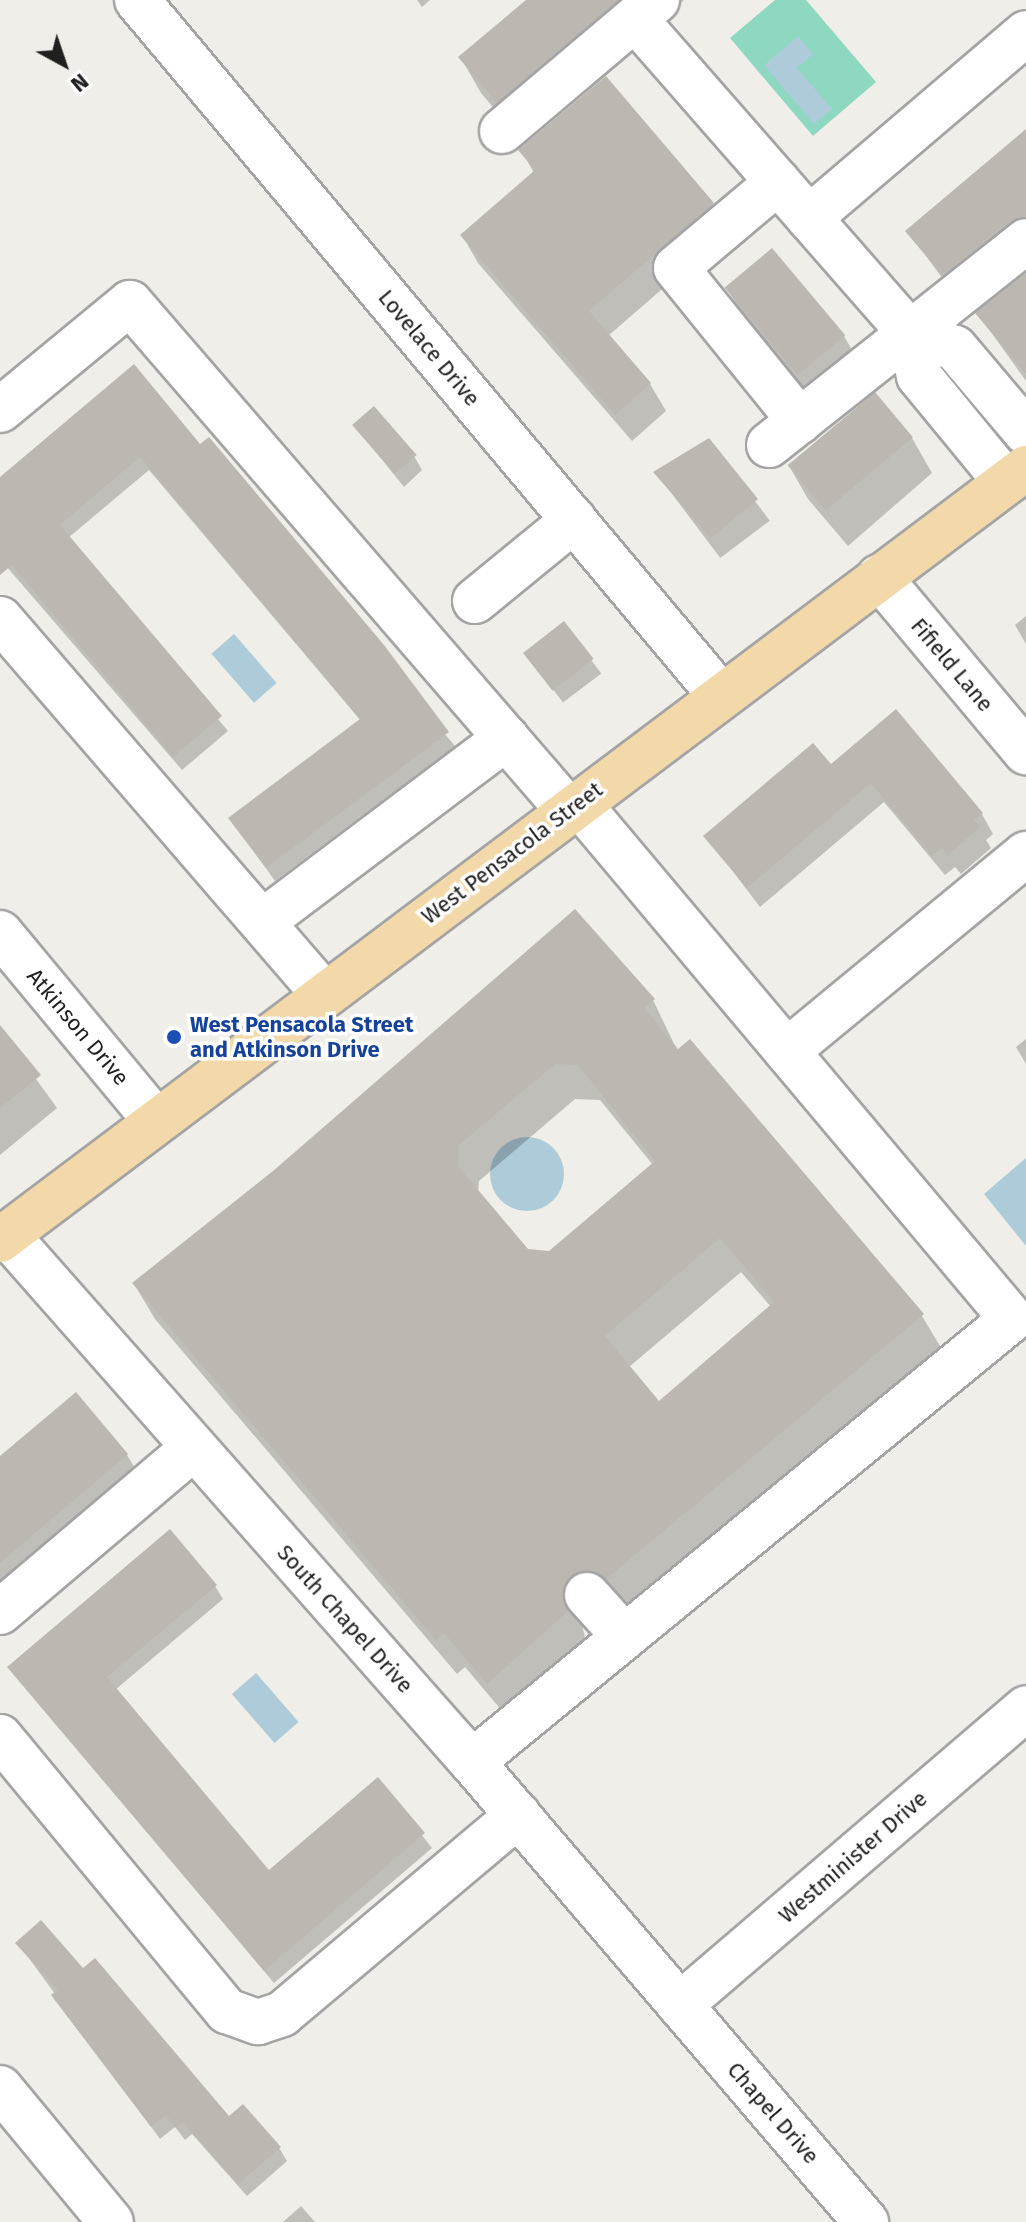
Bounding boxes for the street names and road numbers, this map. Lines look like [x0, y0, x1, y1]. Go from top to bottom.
street label: Lovelace Drive [373, 284, 485, 412]
street label: Fifield Lane [905, 613, 999, 717]
street label: West Pensacola Street [416, 776, 608, 930]
street label: Atkinson Drive [21, 963, 135, 1091]
street label: South Chapel Drive [272, 1539, 418, 1699]
street label: Westminister Drive [773, 1785, 933, 1929]
street label: Chapel Drive [722, 2057, 824, 2169]

